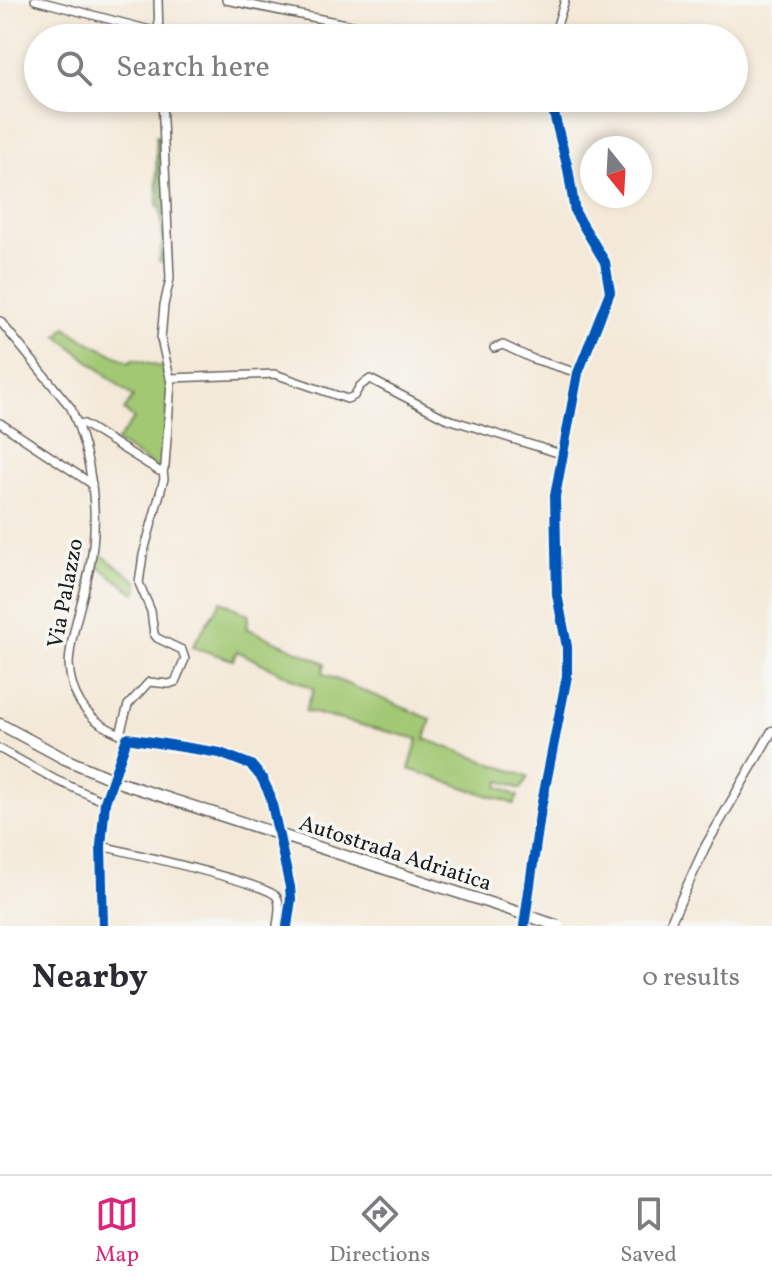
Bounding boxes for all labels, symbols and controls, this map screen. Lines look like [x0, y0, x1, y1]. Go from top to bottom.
search box [24, 24, 748, 112]
icon: search [52, 46, 96, 90]
text: Search here [116, 47, 270, 89]
north arrow [580, 136, 652, 208]
street label: Via Palazzo [41, 536, 92, 651]
street label: Autostrada Adriatica [295, 809, 496, 900]
text: Nearby [32, 955, 148, 1002]
text: 0 results [642, 960, 740, 996]
tab: Map [95, 1192, 139, 1271]
tab: Directions [329, 1192, 430, 1271]
tab: Saved [620, 1192, 677, 1271]

